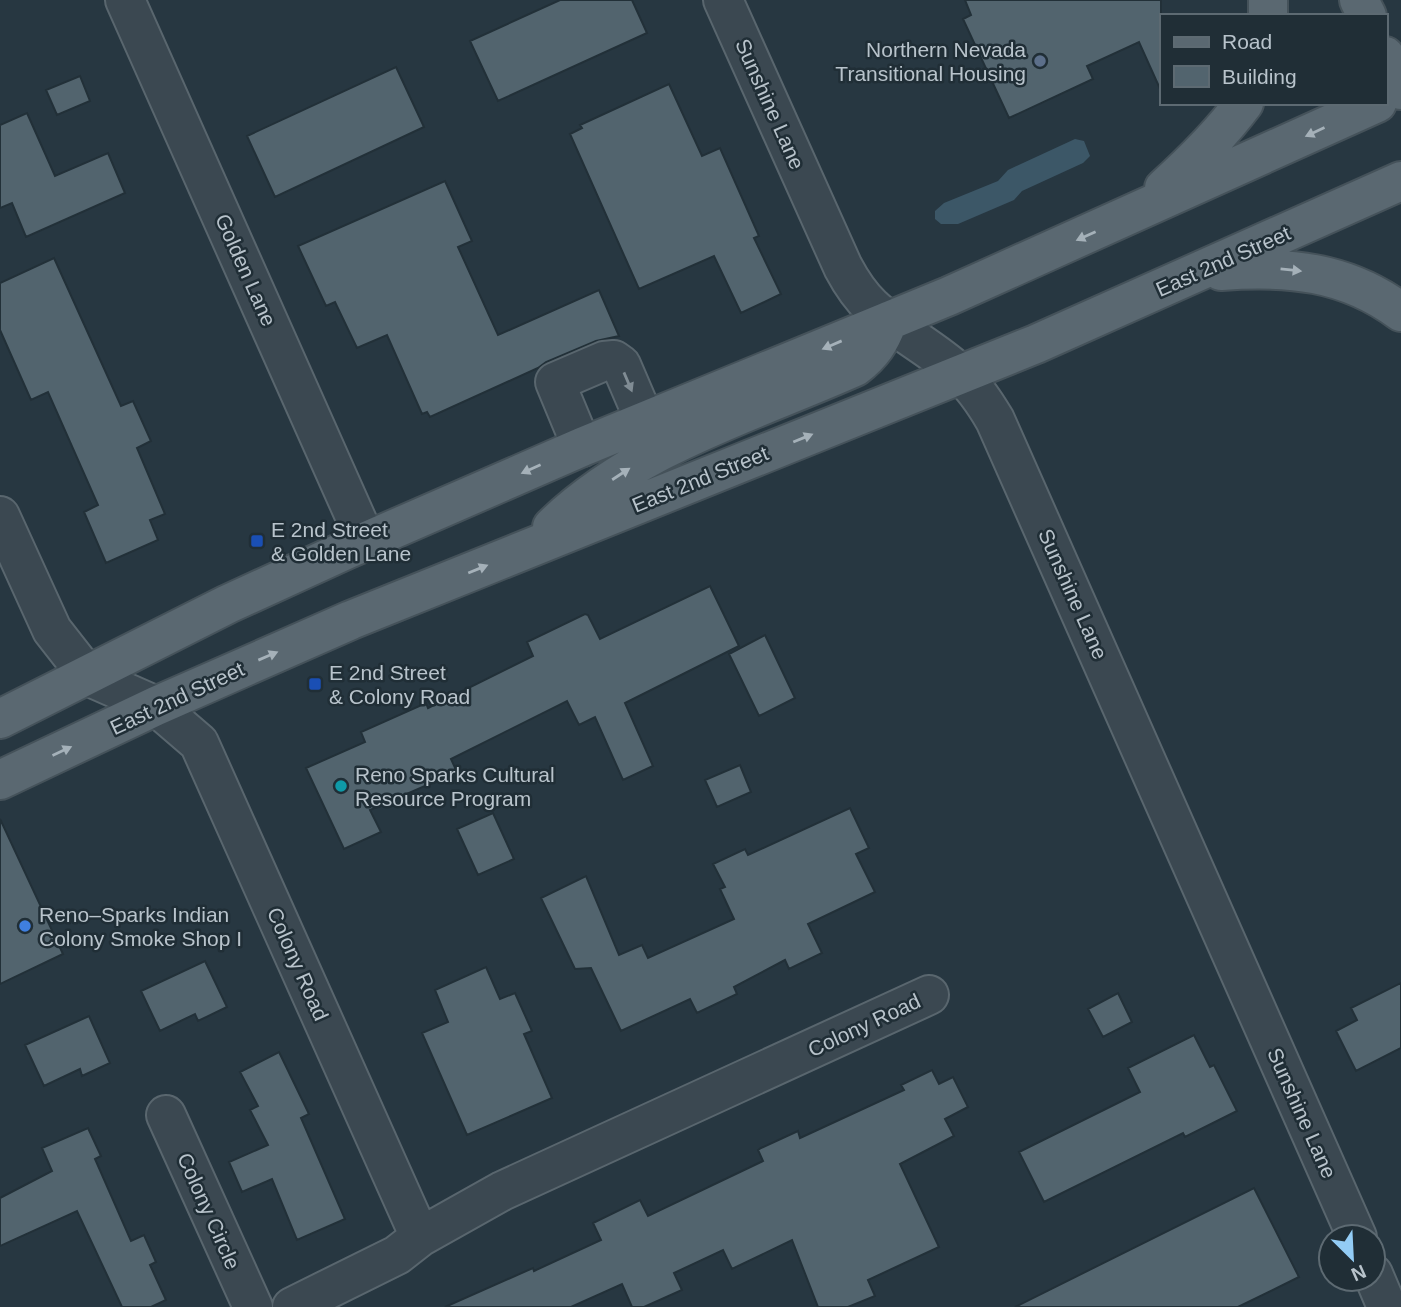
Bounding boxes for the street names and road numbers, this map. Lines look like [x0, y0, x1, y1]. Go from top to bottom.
street label: Sunshine Lane [731, 35, 809, 173]
street label: Golden Lane [211, 210, 281, 330]
street label: East 2nd Street [1152, 221, 1294, 301]
street label: East 2nd Street [629, 441, 772, 517]
street label: Sunshine Lane [1034, 525, 1112, 663]
street label: East 2nd Street [107, 657, 248, 739]
street label: Colony Road [263, 904, 333, 1024]
street label: Colony Road [804, 989, 924, 1061]
street label: Sunshine Lane [1263, 1044, 1341, 1182]
street label: Colony Circle [173, 1149, 245, 1273]

